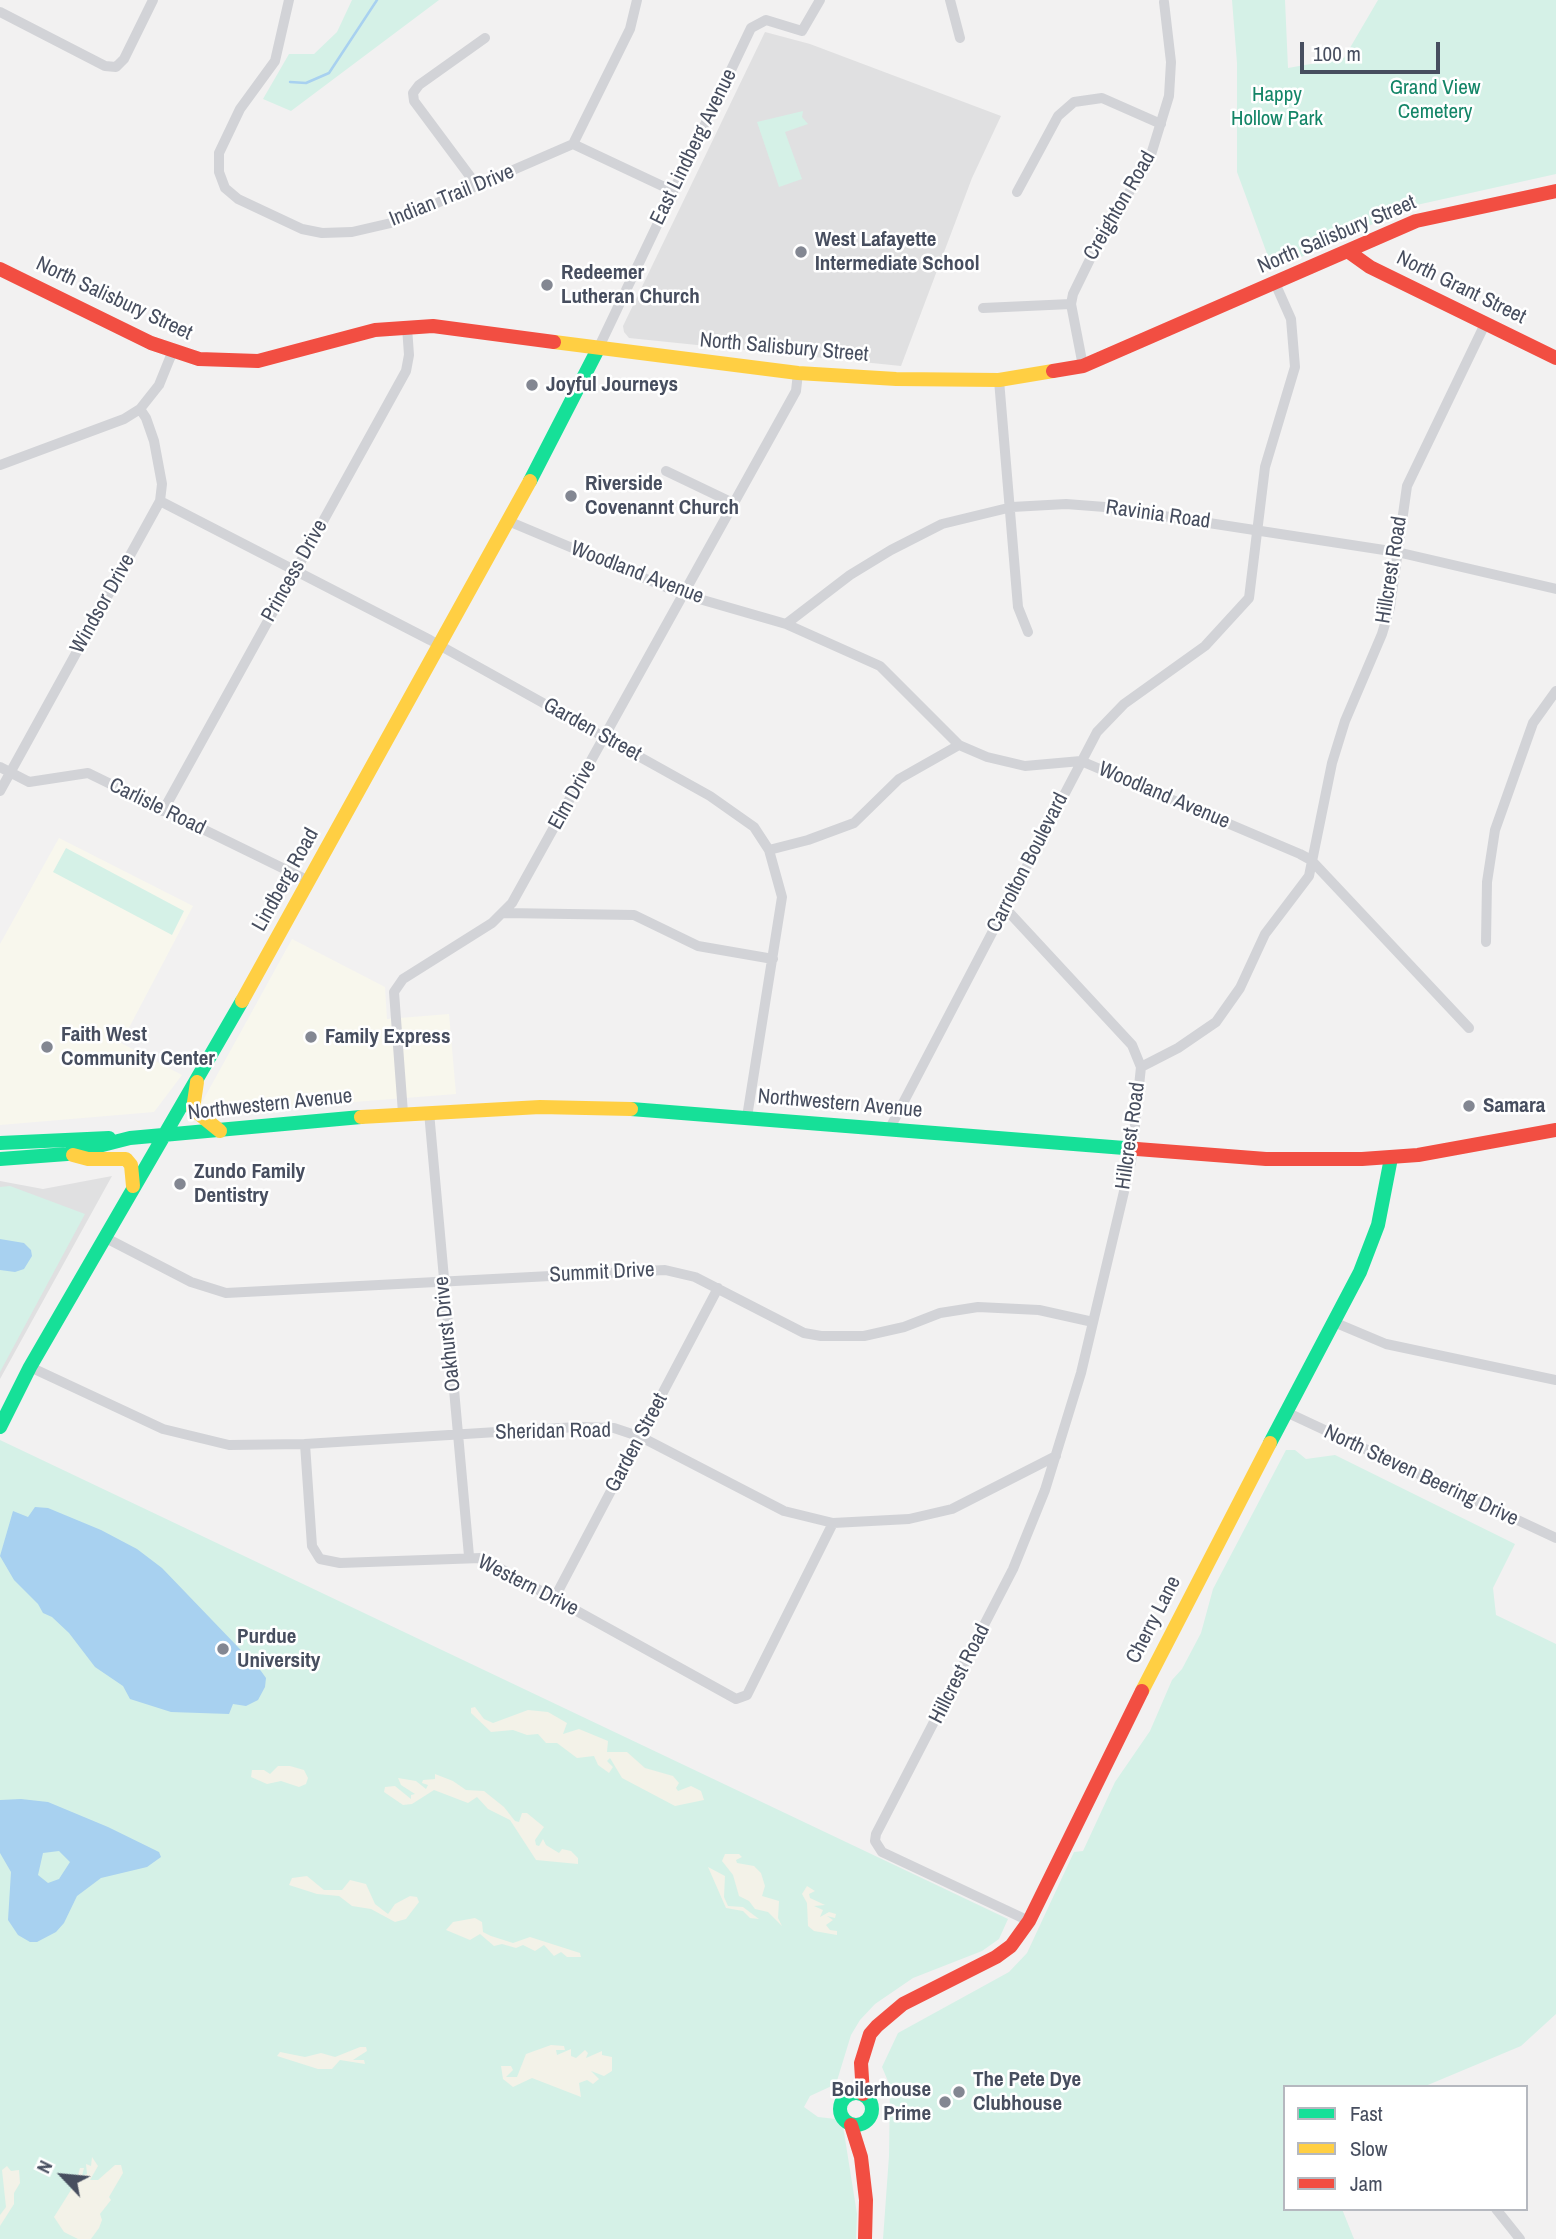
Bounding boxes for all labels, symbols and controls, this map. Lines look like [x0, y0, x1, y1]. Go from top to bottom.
scale bar [1304, 28, 1444, 72]
text: 100 m [1313, 39, 1361, 68]
street label: East Lindberg Avenue [645, 65, 743, 229]
park label: Grand View Cemetery [1390, 75, 1480, 125]
park label: Happy Hollow Park [1231, 82, 1323, 132]
street label: Creighton Road [1079, 147, 1161, 265]
street label: Indian Trail Drive [386, 160, 518, 232]
street label: North Salisbury Street [1254, 190, 1420, 280]
place label: West Lafayette Intermediate School [815, 227, 980, 277]
marker: West Lafayette Intermediate School [793, 244, 809, 260]
street label: North Grant Street [1392, 246, 1530, 330]
street label: North Salisbury Street [32, 252, 196, 346]
place label: Redeemer Lutheran Church [561, 260, 700, 310]
marker: Redeemer Lutheran Church [539, 277, 555, 293]
street label: North Salisbury Street [699, 328, 869, 368]
place label: Joyful Journeys [546, 372, 678, 398]
marker: Joyful Journeys [524, 377, 540, 393]
place label: Riverside Covenannt Church [585, 471, 739, 521]
marker: Riverside Covenannt Church [563, 488, 579, 504]
street label: Ravinia Road [1104, 495, 1212, 535]
street label: Hillcrest Road [1371, 515, 1413, 625]
street label: Princess Drive [257, 516, 333, 626]
street label: Woodland Avenue [567, 536, 707, 610]
street label: Windsor Drive [65, 550, 141, 658]
street label: Garden Street [539, 693, 645, 767]
street label: Elm Drive [544, 756, 602, 834]
street label: Woodland Avenue [1095, 757, 1233, 835]
street label: Carlisle Road [105, 773, 209, 841]
street label: Carrolton Boulevard [982, 789, 1074, 937]
street label: Lindberg Road [247, 824, 325, 936]
place label: Faith West Community Center [61, 1022, 215, 1072]
place label: Family Express [325, 1024, 451, 1050]
marker: Family Express [303, 1029, 319, 1045]
marker: Faith West Community Center [39, 1039, 55, 1055]
street label: Hillcrest Road [1111, 1081, 1151, 1191]
street label: Northwestern Avenue [186, 1084, 354, 1126]
street label: Northwestern Avenue [757, 1084, 923, 1124]
place label: Samara [1483, 1093, 1545, 1119]
marker: Samara [1461, 1098, 1477, 1114]
place label: Zundo Family Dentistry [194, 1159, 305, 1209]
marker: Zundo Family Dentistry [172, 1176, 188, 1192]
street label: Summit Drive [549, 1258, 655, 1288]
street label: Oakhurst Drive [429, 1275, 467, 1393]
street label: Garden Street [600, 1389, 674, 1497]
street label: Sheridan Road [495, 1418, 611, 1446]
street label: North Steven Beering Drive [1320, 1420, 1522, 1532]
street label: Western Drive [473, 1550, 583, 1622]
street label: Cherry Lane [1121, 1572, 1187, 1668]
street label: Hillcrest Road [924, 1620, 996, 1728]
place label: Purdue University [237, 1624, 320, 1674]
marker: Purdue University [215, 1641, 231, 1657]
place label: The Pete Dye Clubhouse [973, 2067, 1081, 2117]
place label: Boilerhouse Prime [831, 2077, 931, 2127]
marker: The Pete Dye Clubhouse [951, 2084, 967, 2100]
legend [1283, 2085, 1528, 2211]
marker: Boilerhouse Prime [937, 2094, 953, 2110]
text: Fast [1350, 2099, 1383, 2128]
text: Slow [1350, 2134, 1387, 2163]
north arrow [28, 2141, 98, 2211]
text: N [30, 2156, 58, 2178]
text: Jam [1350, 2169, 1383, 2198]

